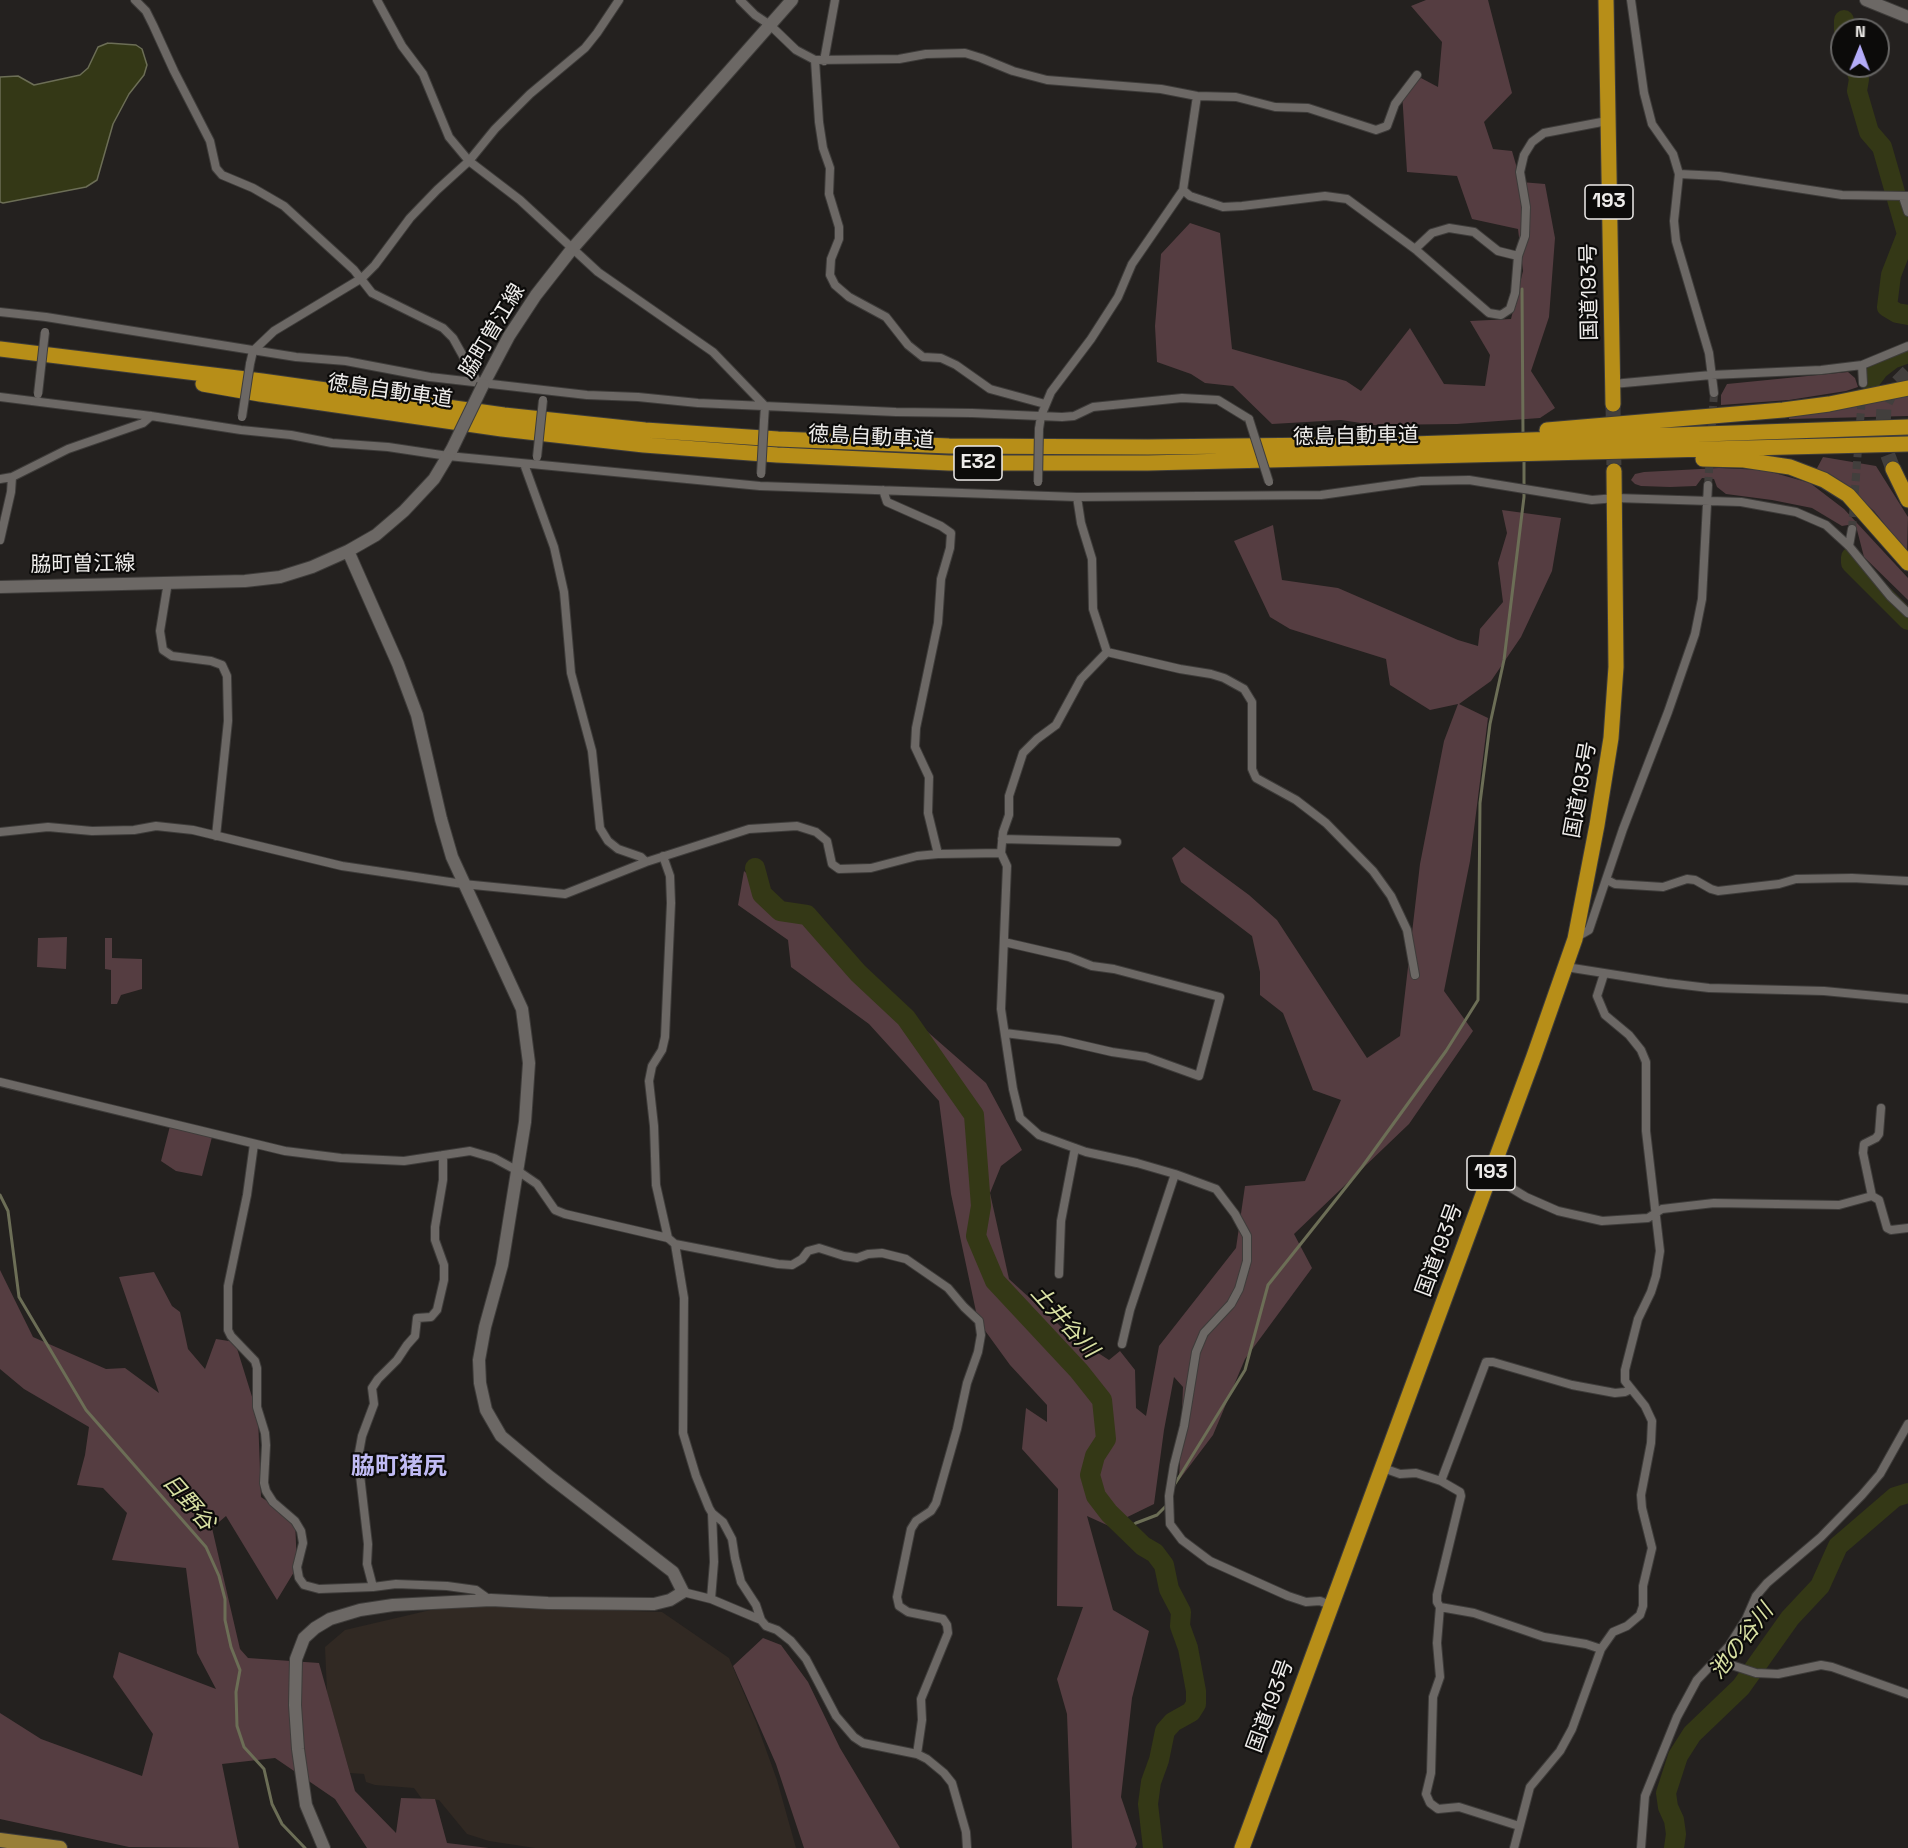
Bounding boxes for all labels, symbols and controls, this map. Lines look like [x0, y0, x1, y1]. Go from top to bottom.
north arrow [1830, 18, 1890, 78]
text: N [1855, 21, 1866, 42]
road number: 193 [1585, 185, 1633, 219]
street label: 国道193号 [1577, 243, 1603, 341]
street label: 脇町曽江線 [455, 280, 531, 382]
street label: 徳島自動車道 [326, 371, 454, 413]
street label: 徳島自動車道 [807, 422, 935, 454]
street label: 徳島自動車道 [1293, 423, 1419, 451]
road number: E32 [954, 446, 1002, 480]
street label: 脇町曽江線 [30, 551, 136, 579]
street label: 国道193号 [1560, 740, 1602, 840]
road number: 193 [1467, 1156, 1515, 1190]
street label: 国道193号 [1412, 1200, 1468, 1300]
water label: 土井谷川 [1025, 1280, 1103, 1364]
district label: 脇町猪尻 [351, 1453, 447, 1481]
water label: 日野谷 [156, 1469, 220, 1537]
water label: 池の谷川 [1705, 1599, 1779, 1685]
street label: 国道193号 [1243, 1656, 1299, 1756]

